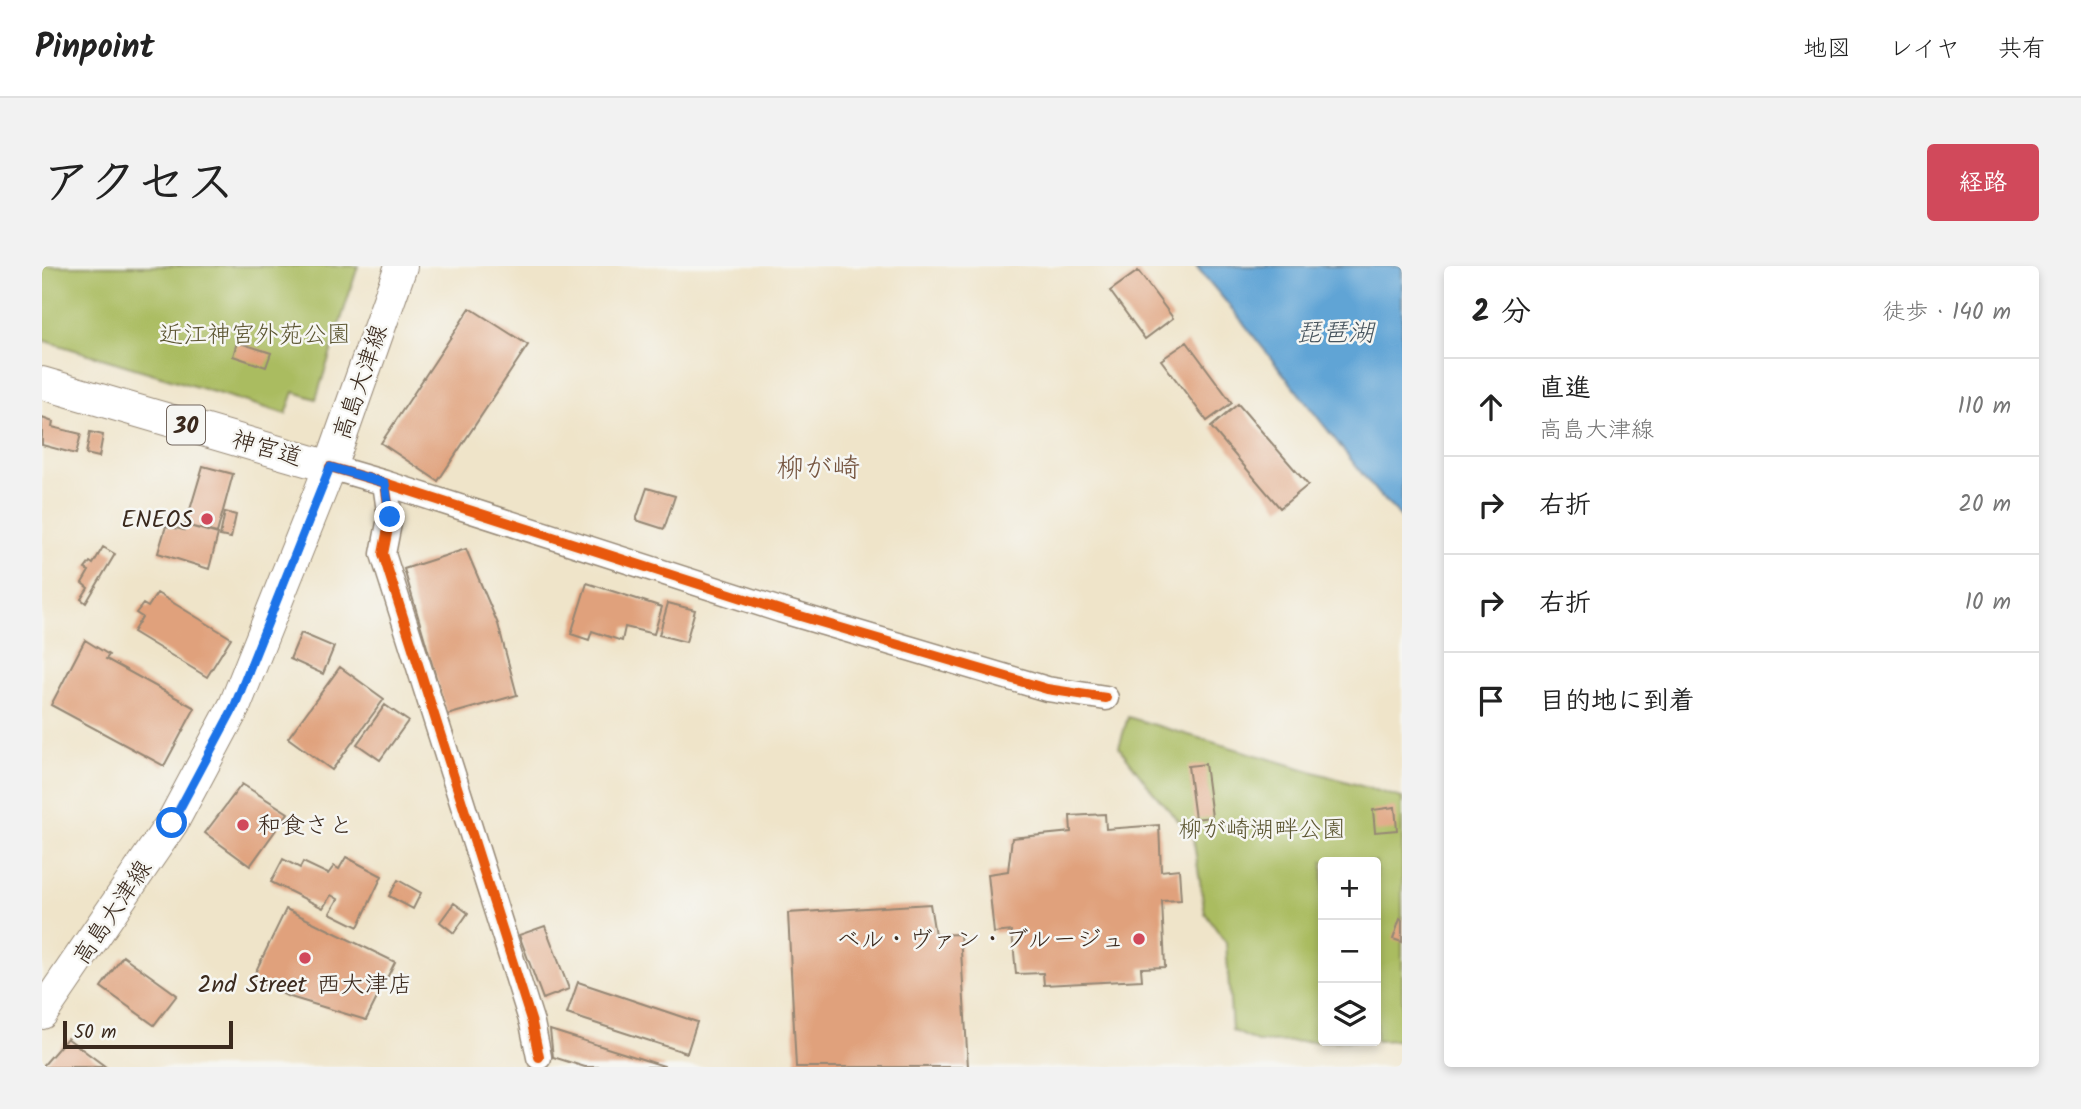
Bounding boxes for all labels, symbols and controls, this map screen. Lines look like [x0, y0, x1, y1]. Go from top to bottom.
text: Pinpoint [35, 22, 155, 75]
text: 地図 [1803, 30, 1851, 69]
text: レイヤ [1889, 30, 1960, 69]
text: 共有 [1998, 30, 2046, 69]
button: 経路 [1927, 144, 2039, 221]
text: アクセス [42, 146, 235, 224]
text: 2 分 [1472, 289, 1531, 337]
text: 徒歩 · 140 m [1882, 295, 2011, 331]
water label: 琵琶湖 [1296, 313, 1376, 355]
park label: 近江神宮外苑公園 [159, 316, 351, 355]
street label: 高島大津線 [323, 319, 399, 446]
text: 直進 [1539, 368, 1591, 410]
icon: ahead [1472, 388, 1510, 426]
text: 110 m [1958, 389, 2011, 425]
road number: 30 [167, 406, 205, 444]
text: 高島大津線 [1539, 413, 1654, 449]
street label: 神宮道 [227, 421, 307, 478]
district label: 柳が崎 [776, 447, 860, 492]
text: 右折 [1539, 485, 1591, 527]
icon: right [1472, 486, 1510, 524]
text: 20 m [1959, 487, 2011, 523]
place label: ENEOS [121, 501, 193, 540]
route end [374, 501, 405, 532]
marker: ENEOS [199, 511, 215, 527]
text: 右折 [1539, 583, 1591, 625]
icon: right [1472, 584, 1510, 622]
text: 10 m [1965, 585, 2011, 621]
text: 目的地に到着 [1539, 681, 1695, 723]
icon: arrive [1472, 682, 1510, 720]
route start [156, 807, 187, 838]
place label: 和食さと [257, 807, 353, 846]
park label: 柳が崎湖畔公園 [1178, 811, 1346, 850]
marker: 和食さと [235, 817, 251, 833]
street label: 高島大津線 [64, 852, 163, 973]
map controls [1318, 857, 1381, 1046]
button: + [1318, 857, 1381, 920]
button: − [1318, 920, 1381, 983]
place label: ベル・ヴァン・ブルージュ [837, 921, 1125, 960]
marker: ベル・ヴァン・ブルージュ [1131, 931, 1147, 947]
marker: 2nd Street 西大津店 [297, 950, 313, 966]
place label: 2nd Street 西大津店 [198, 966, 412, 1005]
button: layers [1318, 983, 1381, 1046]
scale bar [63, 1018, 233, 1050]
text: 50 m [74, 1018, 116, 1048]

